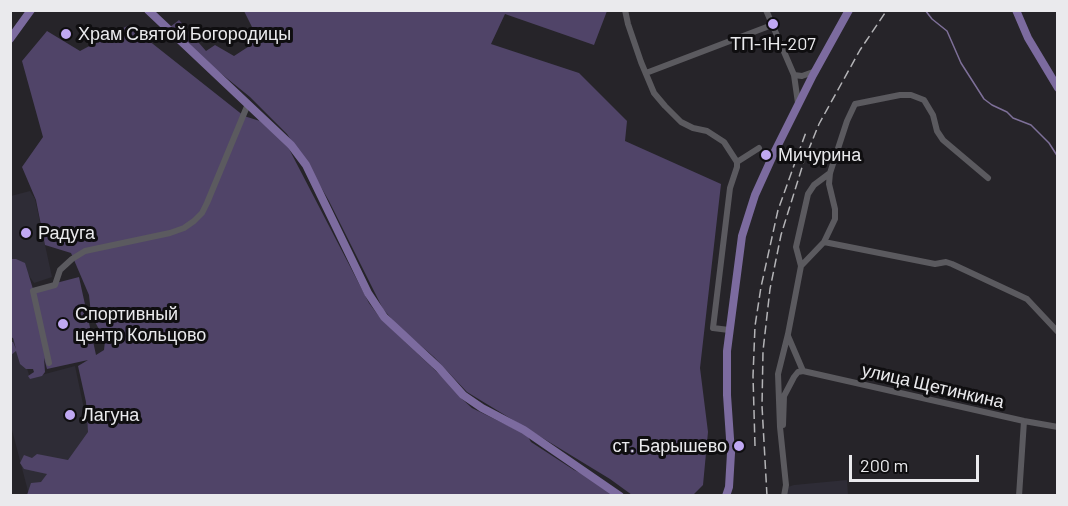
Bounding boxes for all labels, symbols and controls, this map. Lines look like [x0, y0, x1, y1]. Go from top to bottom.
marker: ТП-1Н-207 [766, 17, 780, 31]
place label: Храм Святой Богородицы [78, 23, 291, 45]
marker: Храм Святой Богородицы [59, 27, 73, 41]
place label: ТП-1Н-207 [730, 33, 816, 55]
place label: Мичурина [778, 144, 861, 166]
marker: Мичурина [759, 148, 773, 162]
place label: Радуга [38, 222, 95, 244]
marker: Радуга [19, 226, 33, 240]
place label: Спортивный центр Кольцово [75, 303, 206, 346]
marker: Спортивный центр Кольцово [56, 317, 70, 331]
street label: улица Щетинкина [860, 359, 1006, 413]
place label: Лагуна [82, 404, 139, 426]
marker: Лагуна [63, 408, 77, 422]
place label: ст. Барышево [613, 435, 727, 457]
marker: ст. Барышево [732, 439, 746, 453]
scale bar [852, 443, 982, 481]
text: 200 m [860, 454, 908, 476]

